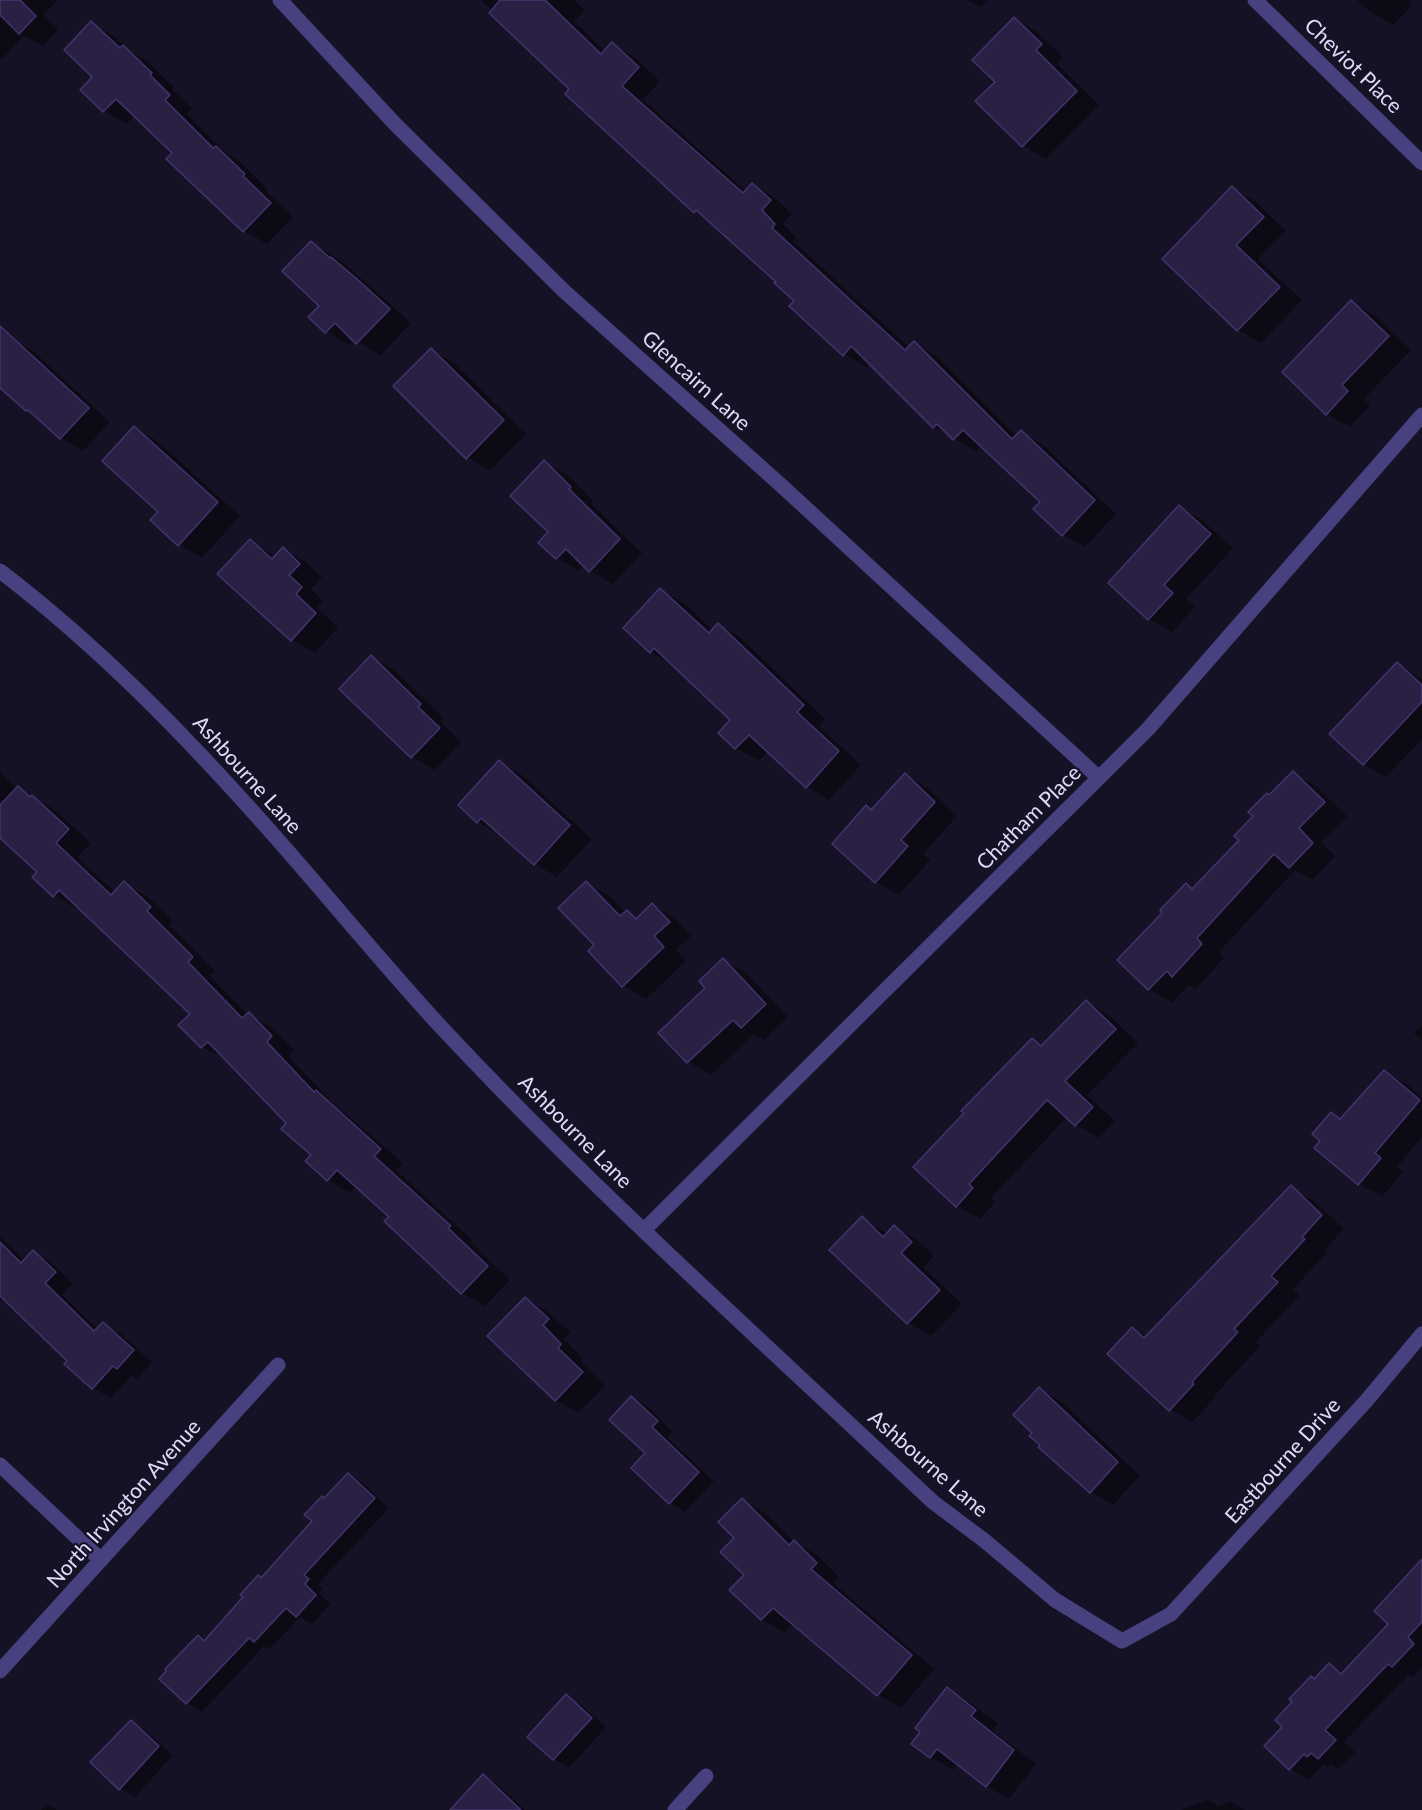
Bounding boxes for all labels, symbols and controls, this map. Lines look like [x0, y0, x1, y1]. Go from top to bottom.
street label: Cheviot Place [1299, 13, 1407, 119]
street label: Glencairn Lane [637, 326, 755, 436]
street label: Ashbourne Lane [187, 711, 307, 839]
street label: Chatham Place [972, 761, 1086, 875]
street label: Ashbourne Lane [513, 1070, 637, 1194]
street label: Eastbourne Drive [1220, 1393, 1346, 1529]
street label: Ashbourne Lane [863, 1405, 993, 1523]
street label: North Irvington Avenue [42, 1415, 206, 1593]

